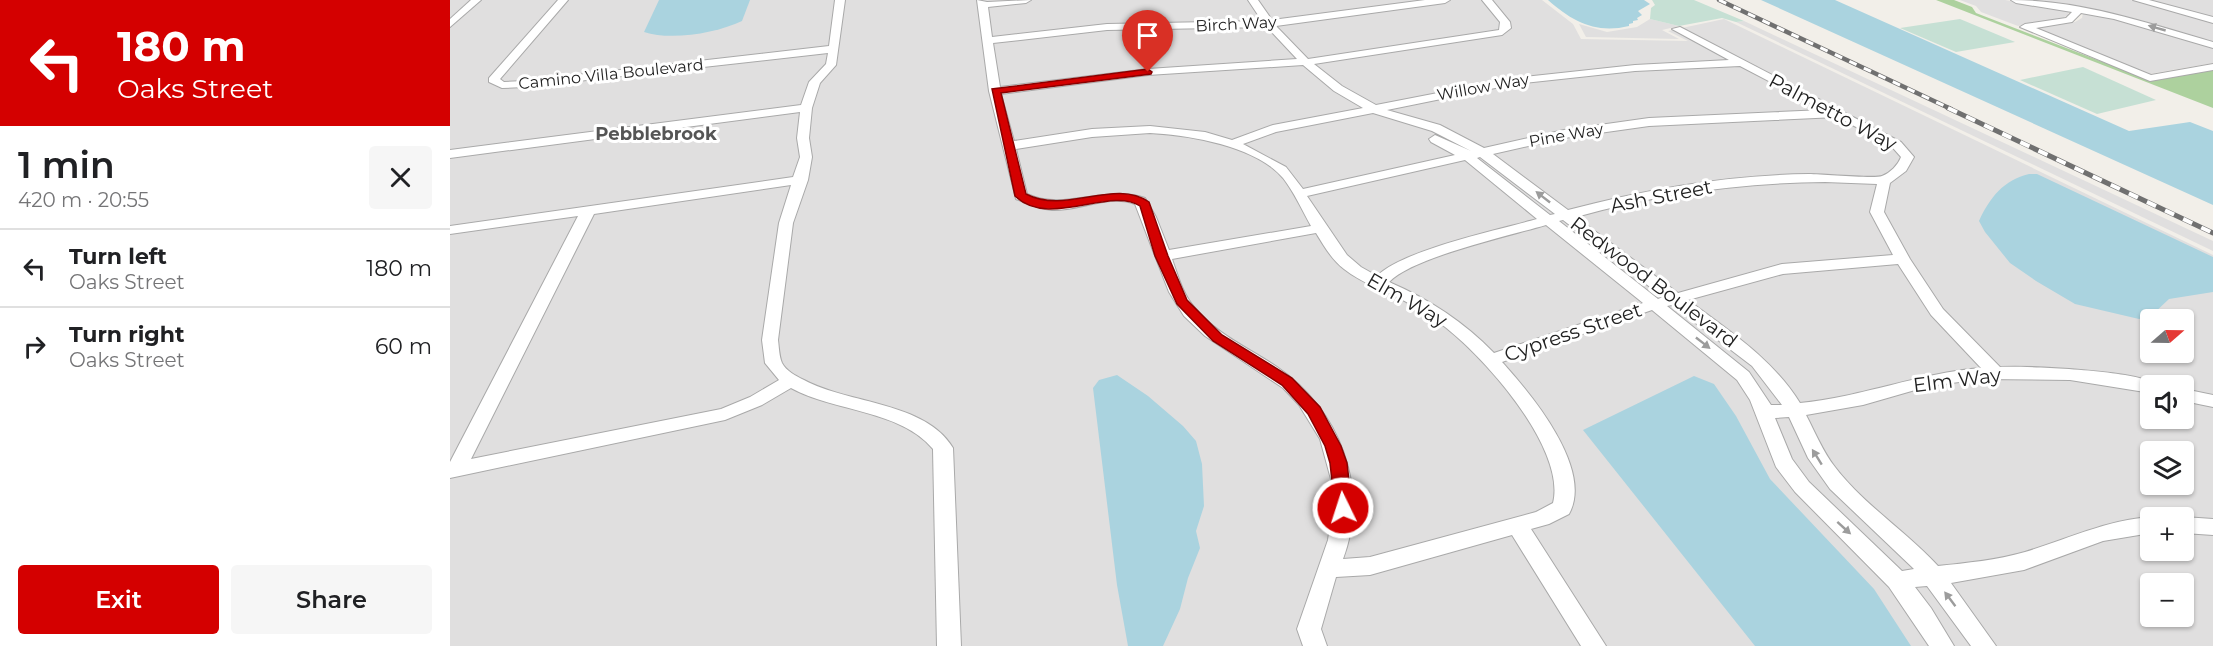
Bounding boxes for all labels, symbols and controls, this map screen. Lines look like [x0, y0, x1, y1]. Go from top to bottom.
pin [1122, 10, 1173, 72]
street label: Birch Way [1195, 12, 1277, 36]
icon: arrive [1131, 19, 1164, 52]
text: 180 m [117, 20, 246, 72]
one-way arrow [2148, 23, 2166, 32]
icon: left [18, 24, 96, 102]
street label: Camino Villa Boulevard [518, 55, 704, 93]
street label: Palmetto Way [1765, 68, 1901, 156]
street label: Willow Way [1435, 69, 1531, 104]
text: Oaks Street [117, 72, 273, 105]
street label: Pine Way [1527, 119, 1605, 151]
district label: Pebblebrook [595, 123, 717, 145]
text: 1 min [18, 143, 115, 187]
button: close [369, 146, 432, 209]
street label: Ash Street [1608, 174, 1714, 218]
text: 420 m · 20:55 [18, 188, 149, 212]
one-way arrow [1535, 192, 1550, 204]
street label: Redwood Boulevard [1566, 211, 1742, 353]
text: Turn left [69, 243, 167, 270]
icon: left [18, 252, 51, 285]
text: 180 m [366, 255, 432, 282]
street label: Elm Way [1363, 267, 1452, 333]
text: Oaks Street [69, 270, 185, 294]
street label: Cypress Street [1501, 297, 1645, 367]
north arrow [2140, 309, 2194, 363]
map controls [2140, 309, 2194, 627]
text: Turn right [69, 321, 184, 348]
icon: right [18, 330, 51, 363]
text: 60 m [375, 333, 432, 360]
one-way arrow [1695, 336, 1711, 349]
text: Oaks Street [69, 348, 185, 372]
street label: Elm Way [1912, 363, 2003, 397]
button: sound [2140, 375, 2194, 429]
button: layers [2140, 441, 2194, 495]
one-way arrow [1812, 449, 1823, 465]
position arrow [1311, 476, 1375, 540]
button: + [2140, 507, 2194, 561]
one-way arrow [1837, 520, 1851, 534]
button: Exit [18, 565, 219, 634]
button: Share [231, 565, 432, 634]
button: − [2140, 573, 2194, 627]
one-way arrow [1944, 591, 1956, 606]

